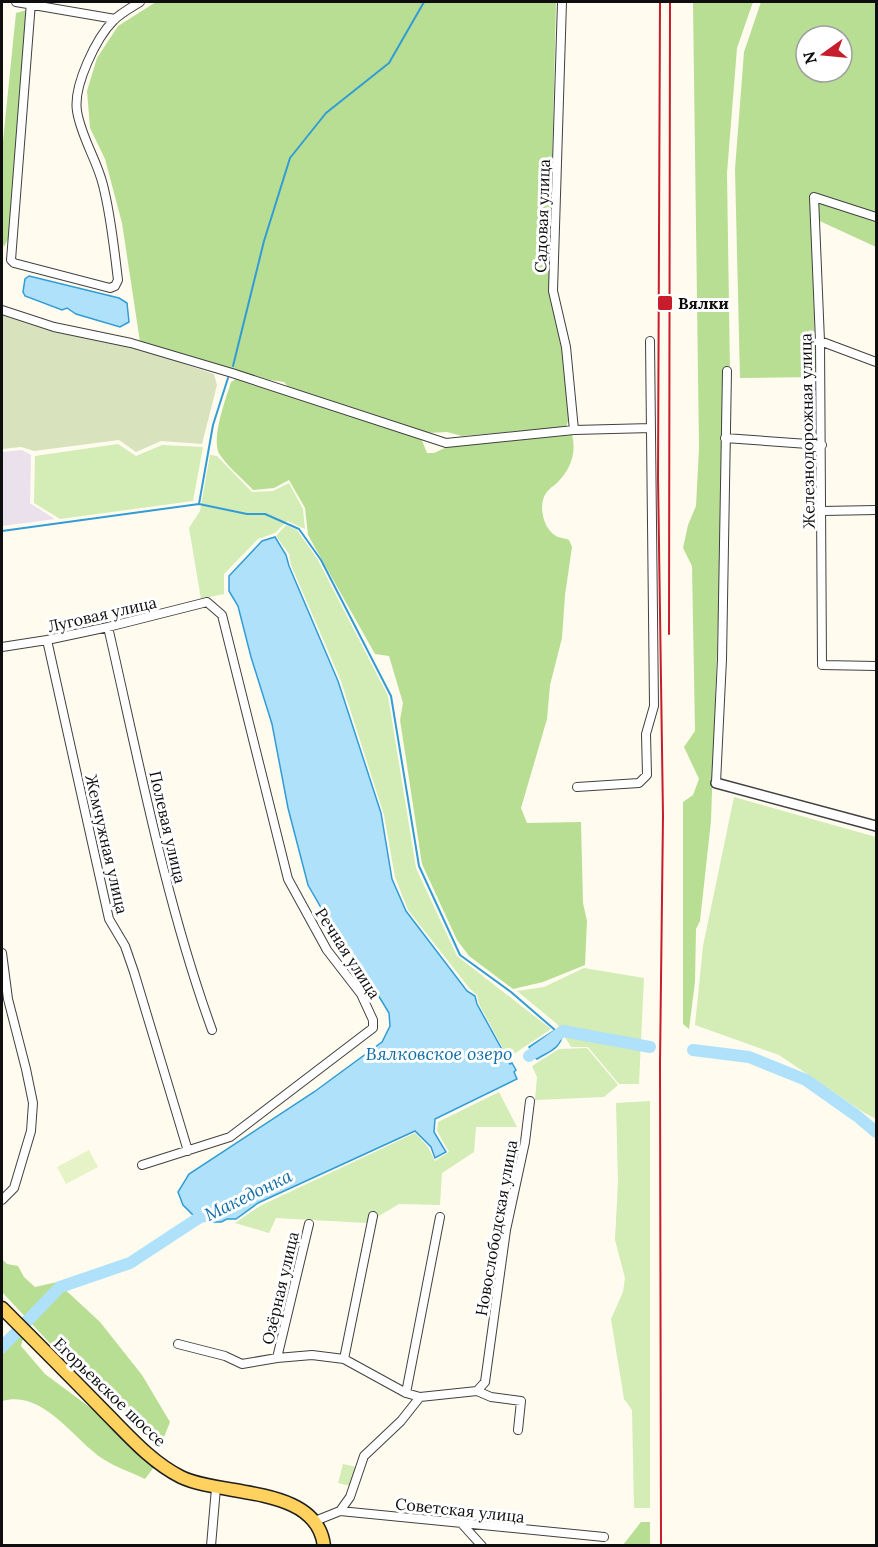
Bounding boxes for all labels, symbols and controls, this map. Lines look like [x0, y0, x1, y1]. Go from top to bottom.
north arrow [794, 24, 854, 84]
text: N [798, 49, 821, 66]
street label: Садовая улица [530, 159, 554, 273]
place label: Вялки [678, 293, 729, 313]
marker: Вялки [656, 294, 674, 312]
street label: Железнодорожная улица [795, 333, 819, 529]
street label: Луговая улица [46, 592, 158, 636]
street label: Полевая улица [145, 769, 191, 885]
street label: Жемчужная улица [81, 772, 133, 916]
street label: Речная улица [311, 904, 385, 1002]
water label: Вялковское озеро [366, 1042, 512, 1065]
street label: Новослободская улица [471, 1138, 521, 1318]
water label: Македонка [200, 1164, 296, 1226]
street label: Озёрная улица [257, 1230, 303, 1346]
street label: Егорьевское шоссе [50, 1333, 171, 1451]
street label: Советская улица [394, 1493, 526, 1527]

